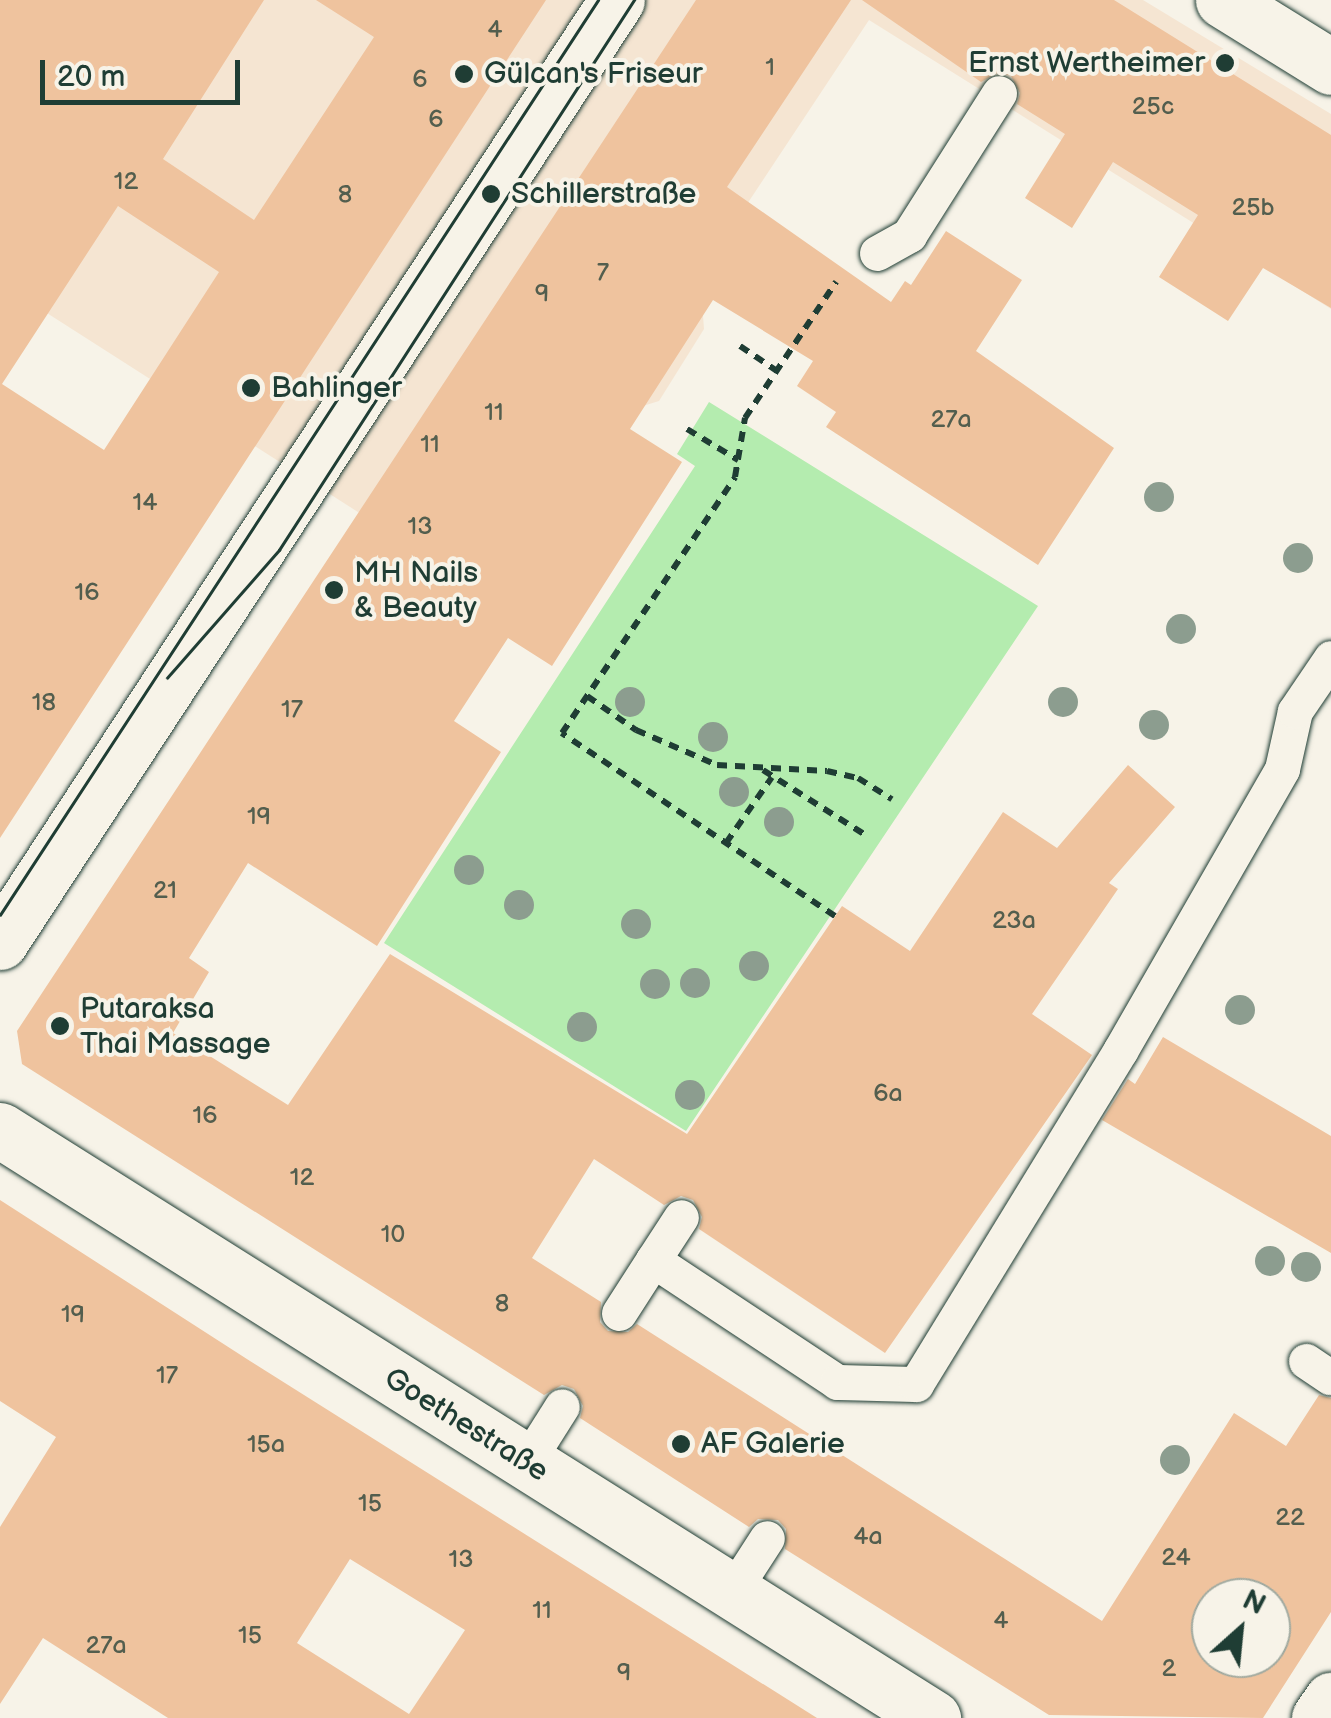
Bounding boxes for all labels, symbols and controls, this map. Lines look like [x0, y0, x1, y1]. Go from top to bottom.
house number: 4 [487, 15, 503, 45]
scale bar [45, 40, 245, 102]
place label: Ernst Wertheimer [967, 45, 1205, 81]
marker: Ernst Wertheimer [1214, 52, 1236, 74]
house number: 1 [765, 53, 775, 83]
place label: Gülcan's Friseur [484, 56, 703, 92]
text: 20 m [57, 59, 125, 95]
marker: Gülcan's Friseur [453, 63, 475, 85]
house number: 6 [412, 65, 428, 95]
house number: 25c [1132, 92, 1174, 122]
house number: 6 [428, 105, 444, 135]
house number: 12 [114, 167, 138, 197]
place label: Schillerstraße [511, 176, 696, 212]
house number: 8 [338, 180, 352, 210]
marker: Schillerstraße [480, 183, 502, 205]
house number: 25b [1231, 193, 1275, 223]
house number: 7 [597, 258, 609, 288]
house number: 9 [535, 279, 549, 309]
place label: Bahlinger [271, 370, 402, 406]
marker: Bahlinger [240, 377, 262, 399]
house number: 11 [484, 398, 504, 428]
house number: 27a [930, 405, 972, 435]
house number: 11 [420, 430, 440, 460]
house number: 14 [133, 488, 157, 518]
house number: 13 [407, 512, 433, 542]
place label: MH Nails & Beauty [354, 555, 478, 626]
house number: 16 [75, 578, 99, 608]
marker: MH Nails & Beauty [323, 579, 345, 601]
house number: 18 [32, 688, 56, 718]
house number: 17 [281, 695, 303, 725]
house number: 19 [247, 802, 271, 832]
house number: 21 [153, 876, 177, 906]
house number: 23a [992, 906, 1036, 936]
place label: Putaraksa Thai Massage [80, 991, 271, 1062]
marker: Putaraksa Thai Massage [49, 1015, 71, 1037]
house number: 6a [873, 1079, 903, 1109]
house number: 16 [193, 1101, 217, 1131]
house number: 12 [290, 1163, 314, 1193]
house number: 10 [381, 1220, 405, 1250]
house number: 8 [495, 1289, 509, 1319]
house number: 19 [61, 1300, 85, 1330]
street label: Goethestraße [377, 1360, 555, 1490]
house number: 17 [156, 1361, 178, 1391]
place label: AF Galerie [701, 1426, 845, 1462]
house number: 15a [247, 1430, 285, 1460]
marker: AF Galerie [670, 1433, 692, 1455]
house number: 15 [358, 1489, 382, 1519]
house number: 22 [1275, 1503, 1305, 1533]
house number: 4a [853, 1522, 883, 1552]
house number: 24 [1161, 1543, 1191, 1573]
house number: 13 [448, 1545, 474, 1575]
north arrow [1191, 1578, 1291, 1678]
text: N [1237, 1583, 1271, 1622]
house number: 11 [532, 1596, 552, 1626]
house number: 4 [993, 1606, 1009, 1636]
house number: 15 [238, 1621, 262, 1651]
house number: 27a [85, 1631, 127, 1661]
house number: 2 [1162, 1654, 1176, 1684]
house number: 9 [617, 1658, 631, 1688]

